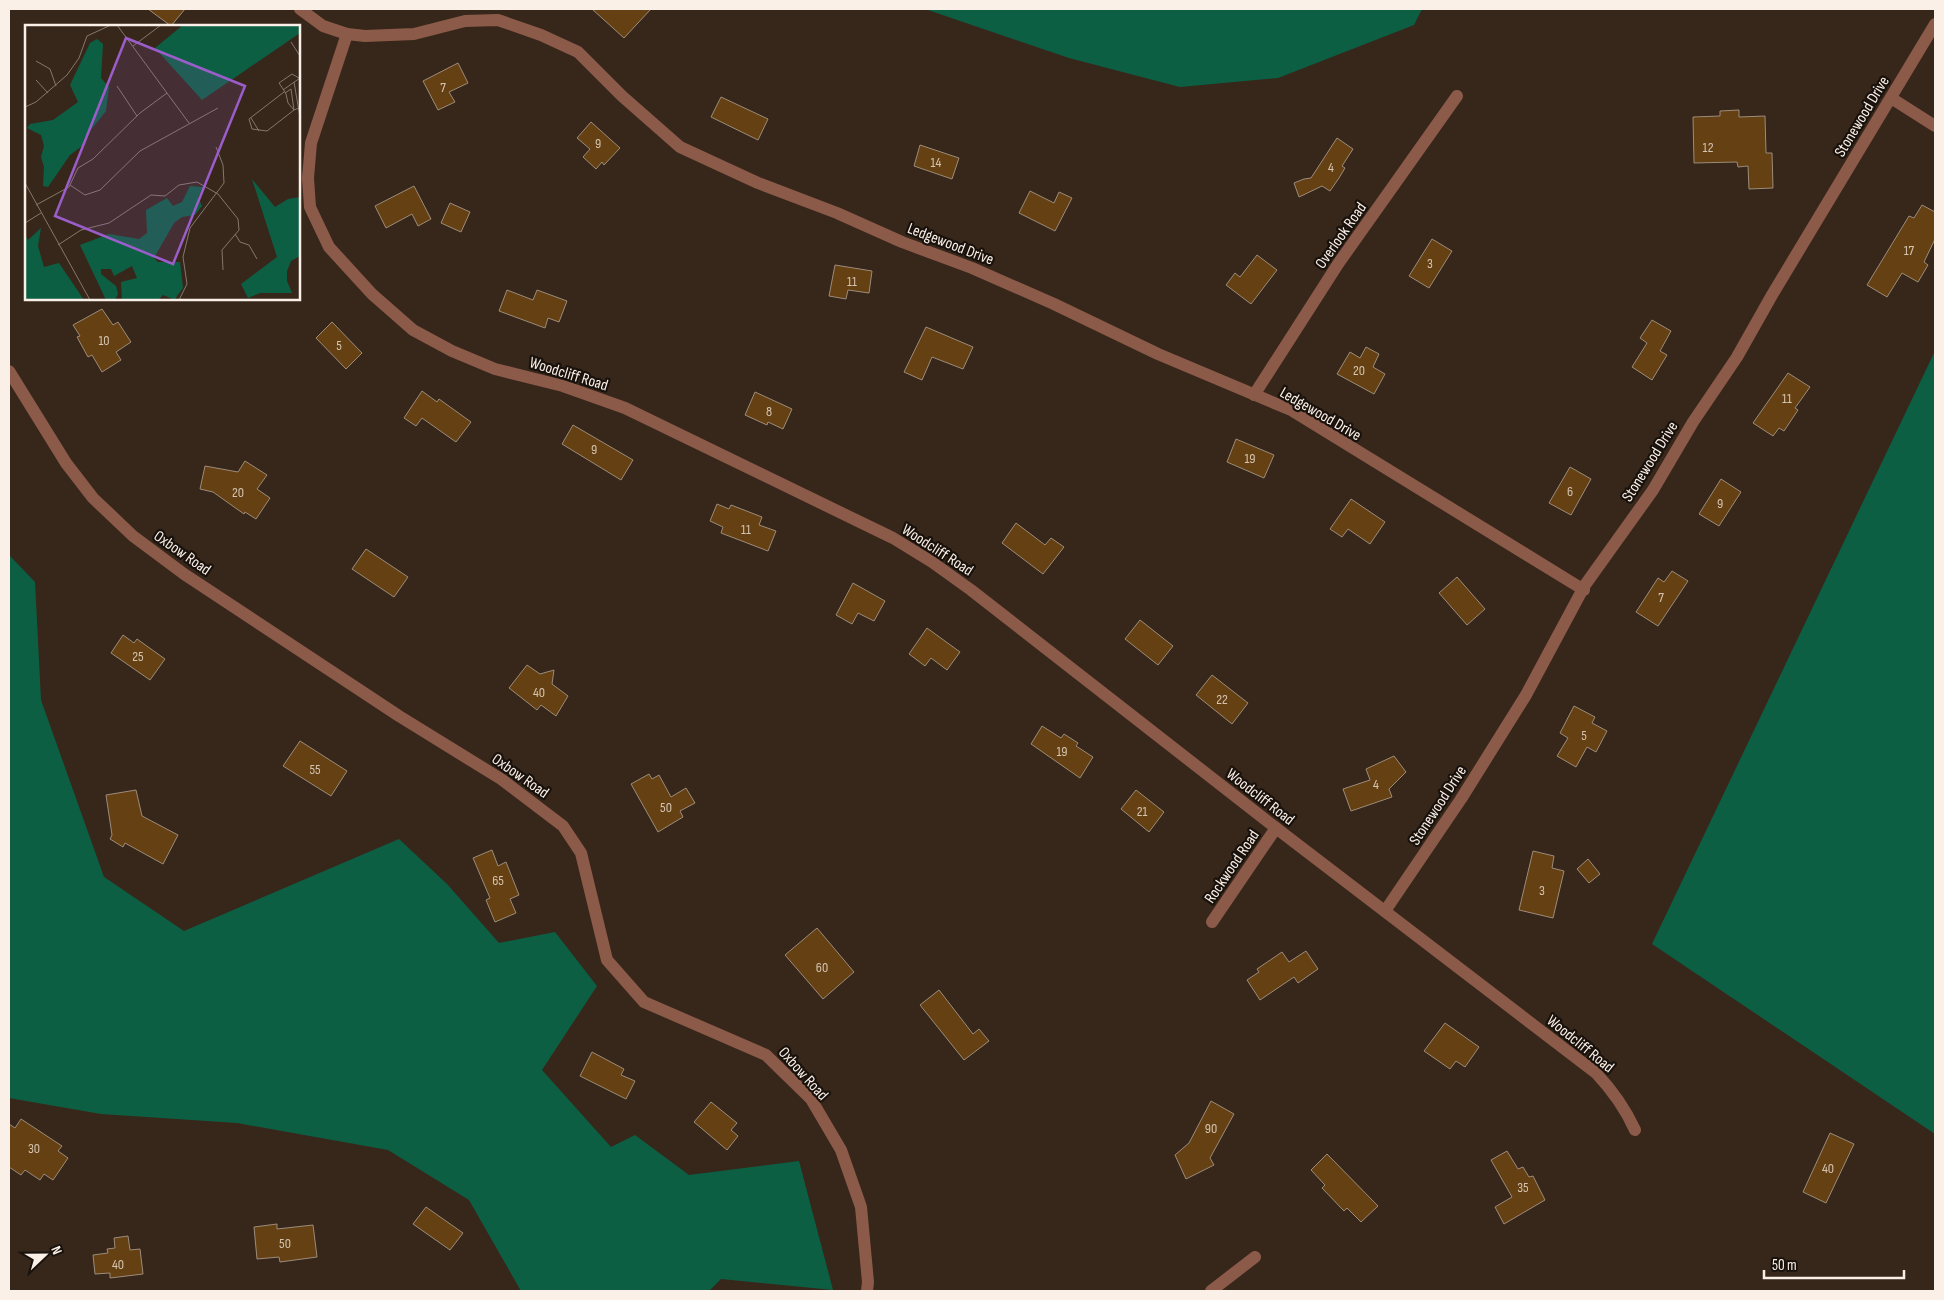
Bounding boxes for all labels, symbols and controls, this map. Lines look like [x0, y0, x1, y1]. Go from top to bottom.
inset map [25, 25, 300, 300]
street label: Stonewood Drive [1831, 73, 1894, 161]
house number: 7 [440, 79, 446, 96]
house number: 9 [595, 135, 601, 152]
house number: 12 [1703, 139, 1714, 156]
house number: 14 [931, 154, 942, 171]
house number: 4 [1328, 159, 1334, 176]
street label: Overlook Road [1311, 199, 1371, 273]
street label: Ledgewood Drive [905, 219, 996, 270]
house number: 17 [1904, 242, 1915, 259]
house number: 3 [1427, 255, 1433, 272]
house number: 11 [847, 273, 857, 290]
house number: 10 [98, 332, 110, 349]
house number: 5 [336, 337, 342, 354]
street label: Woodcliff Road [527, 353, 610, 395]
house number: 20 [1353, 362, 1365, 379]
street label: Ledgewood Drive [1276, 383, 1364, 445]
house number: 11 [1782, 390, 1792, 407]
house number: 8 [766, 403, 772, 420]
street label: Stonewood Drive [1618, 418, 1682, 505]
house number: 9 [591, 441, 597, 458]
house number: 19 [1244, 450, 1256, 467]
house number: 6 [1567, 483, 1573, 500]
house number: 20 [232, 484, 244, 501]
house number: 9 [1717, 495, 1723, 512]
street label: Woodcliff Road [898, 520, 976, 580]
house number: 11 [741, 521, 751, 538]
street label: Oxbow Road [150, 527, 214, 580]
house number: 7 [1658, 589, 1664, 606]
house number: 25 [132, 648, 144, 665]
house number: 40 [533, 684, 545, 701]
house number: 22 [1216, 691, 1228, 708]
house number: 5 [1581, 727, 1587, 744]
house number: 19 [1056, 743, 1068, 760]
street label: Oxbow Road [488, 750, 552, 803]
house number: 55 [309, 761, 321, 778]
street label: Stonewood Drive [1406, 763, 1471, 849]
street label: Woodcliff Road [1222, 765, 1298, 830]
house number: 4 [1373, 776, 1379, 793]
house number: 50 [660, 799, 672, 816]
house number: 21 [1137, 803, 1147, 820]
street label: Rockwood Road [1201, 827, 1264, 907]
house number: 65 [492, 872, 504, 889]
house number: 3 [1539, 882, 1545, 899]
house number: 60 [816, 959, 828, 976]
street label: Woodcliff Road [1543, 1011, 1618, 1077]
street label: Oxbow Road [774, 1043, 832, 1105]
house number: 90 [1205, 1120, 1217, 1137]
house number: 30 [28, 1140, 40, 1157]
house number: 40 [1822, 1160, 1834, 1177]
house number: 35 [1517, 1179, 1529, 1196]
north arrow [20, 1230, 70, 1280]
house number: 50 [279, 1235, 291, 1252]
text: N [47, 1244, 66, 1257]
scale bar [1764, 1248, 1904, 1280]
house number: 40 [112, 1256, 124, 1273]
text: 50 m [1772, 1256, 1797, 1275]

